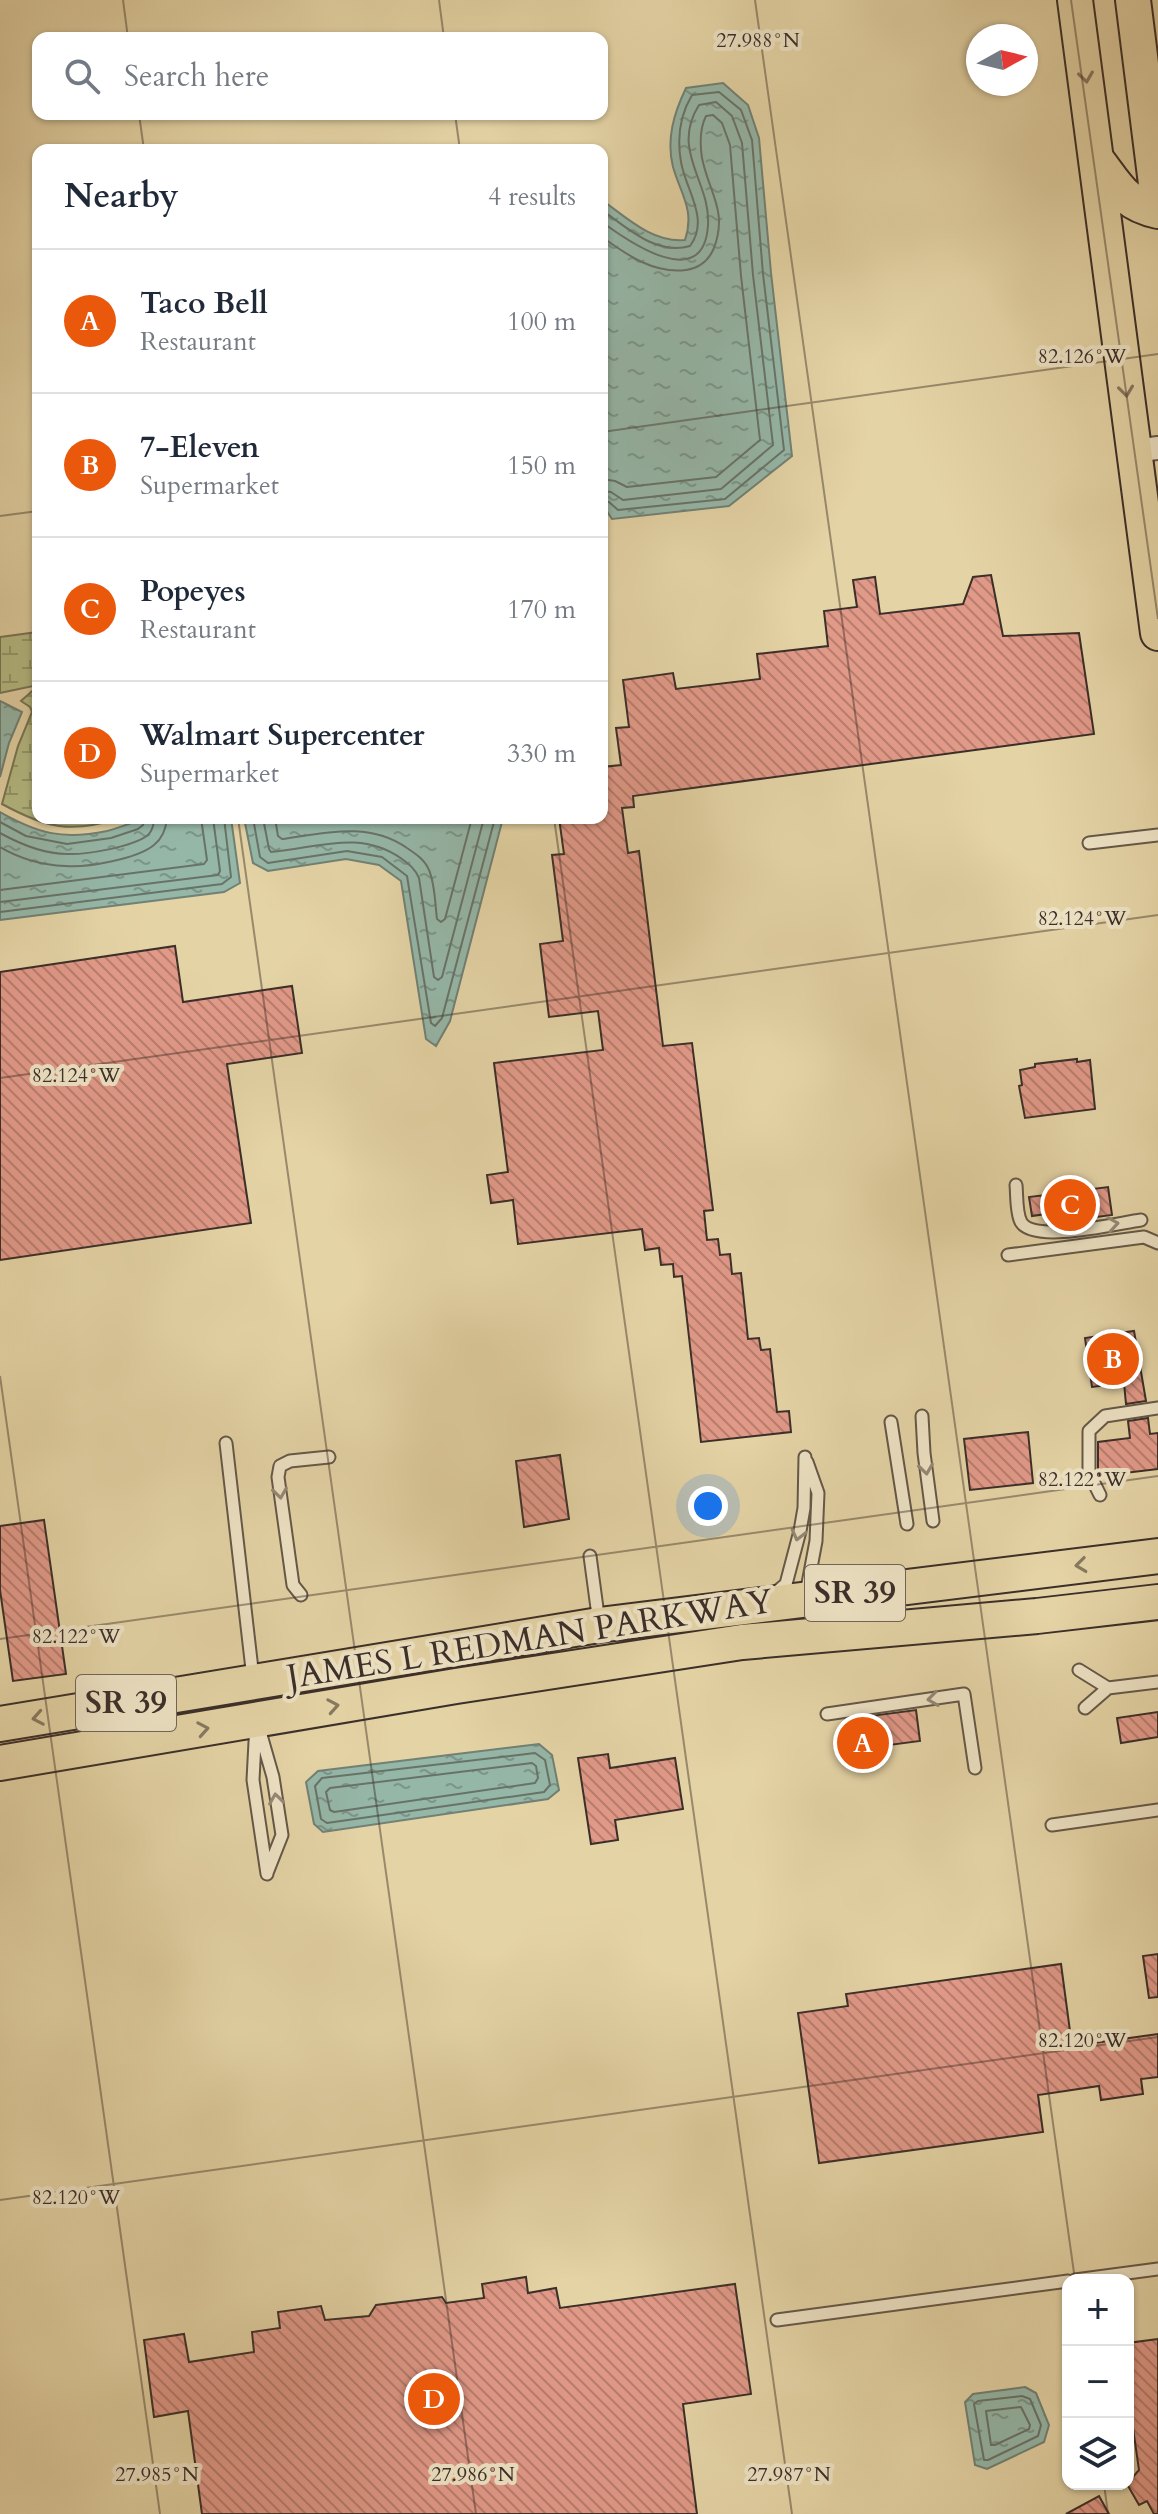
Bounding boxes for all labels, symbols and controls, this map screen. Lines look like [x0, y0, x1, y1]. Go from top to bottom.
north arrow [966, 24, 1038, 96]
text: 27.988°N [716, 27, 800, 54]
search box [32, 32, 608, 120]
icon: search [60, 54, 104, 98]
text: Search here [124, 56, 269, 97]
one-way arrow [1077, 71, 1094, 84]
text: Nearby [64, 173, 179, 219]
text: 4 results [488, 179, 576, 214]
text: Taco Bell [140, 283, 268, 324]
text: A [80, 304, 100, 339]
text: 100 m [507, 304, 576, 339]
text: Restaurant [140, 324, 256, 359]
text: 82.126°W [1038, 343, 1127, 370]
one-way arrow [1117, 384, 1134, 398]
text: 7-Eleven [140, 427, 259, 468]
text: B [81, 448, 99, 483]
text: 150 m [507, 448, 576, 483]
text: Supermarket [140, 468, 279, 503]
text: Popeyes [140, 571, 246, 612]
text: C [80, 592, 100, 627]
text: 170 m [507, 592, 576, 627]
text: Restaurant [140, 612, 256, 647]
text: Walmart Supercenter [140, 715, 425, 756]
text: D [79, 736, 101, 771]
text: 330 m [507, 736, 576, 771]
text: Supermarket [140, 756, 279, 791]
text: 82.124°W [1038, 905, 1127, 932]
text: 82.124°W [32, 1062, 121, 1089]
pin: C [1044, 1175, 1096, 1235]
one-way arrow [1107, 1216, 1120, 1233]
pin: B [1087, 1329, 1139, 1389]
one-way arrow [917, 1462, 934, 1476]
text: 82.122°W [1038, 1466, 1127, 1493]
your location [688, 1486, 728, 1526]
one-way arrow [271, 1487, 288, 1500]
one-way arrow [790, 1527, 807, 1541]
one-way arrow [1074, 1557, 1087, 1574]
road number: SR 39 [805, 1565, 905, 1621]
street label: JAMES L REDMAN PARKWAY [279, 1578, 777, 1701]
text: 82.122°W [32, 1623, 121, 1650]
road number: SR 39 [76, 1675, 176, 1731]
one-way arrow [926, 1690, 940, 1707]
one-way arrow [326, 1699, 340, 1716]
one-way arrow [31, 1709, 45, 1726]
pin: A [837, 1713, 889, 1773]
one-way arrow [196, 1721, 210, 1738]
one-way arrow [268, 1792, 285, 1805]
text: 82.120°W [1038, 2027, 1127, 2054]
text: 82.120°W [32, 2184, 121, 2211]
map controls [1062, 2274, 1134, 2490]
button: + [1062, 2274, 1134, 2346]
button: − [1062, 2346, 1134, 2418]
pin: D [408, 2369, 460, 2429]
button: layers [1062, 2418, 1134, 2490]
text: 27.985°N [115, 2461, 199, 2488]
text: 27.986°N [431, 2461, 515, 2488]
text: 27.987°N [747, 2461, 831, 2488]

